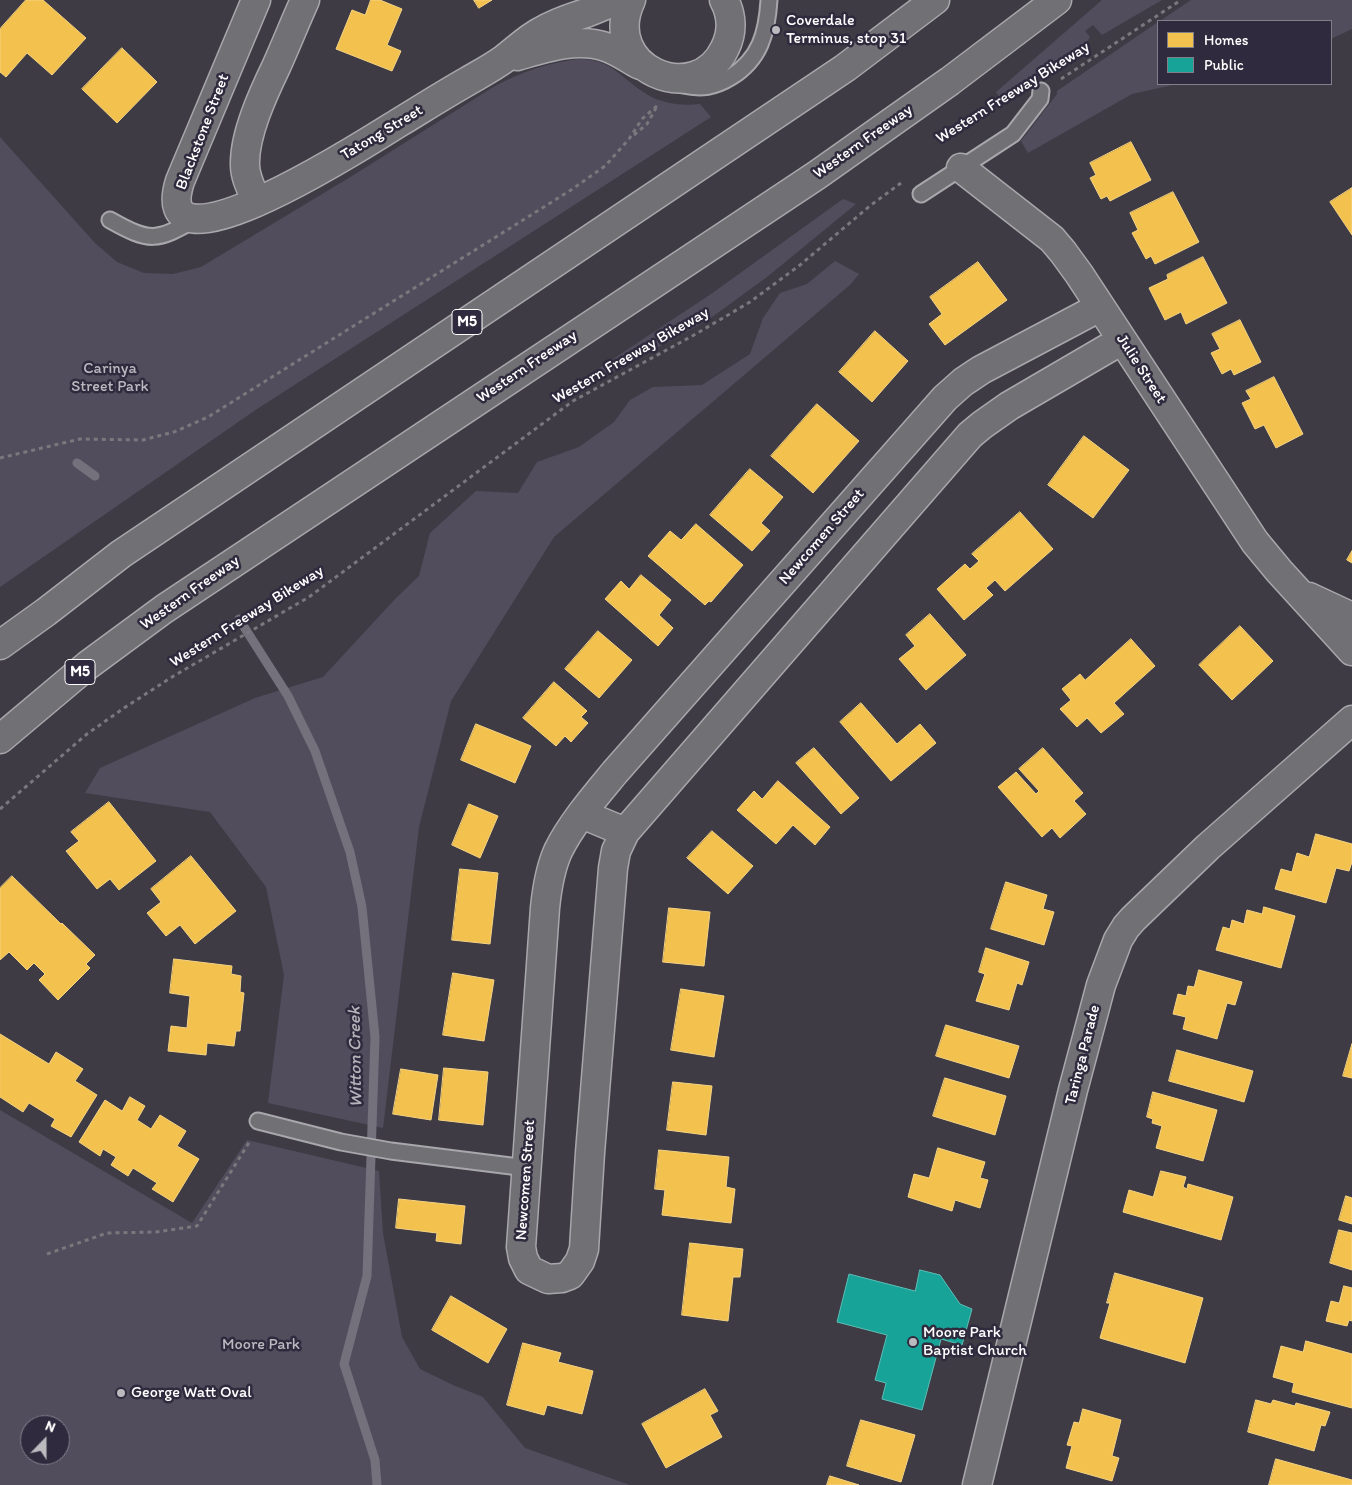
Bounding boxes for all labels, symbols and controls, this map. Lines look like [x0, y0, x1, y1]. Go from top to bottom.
place label: Coverdale Terminus, stop 31 [786, 11, 906, 49]
legend [1157, 20, 1332, 85]
marker: Coverdale Terminus, stop 31 [770, 24, 782, 36]
text: Homes [1204, 31, 1248, 49]
street label: Western Freeway Bikeway [933, 38, 1093, 148]
text: Public [1204, 56, 1244, 74]
street label: Blackstone Street [172, 71, 234, 193]
street label: Tatong Street [337, 101, 427, 165]
street label: Western Freeway [810, 101, 916, 183]
street label: Western Freeway Bikeway [549, 303, 713, 409]
road number: M5 [452, 310, 482, 334]
street label: Western Freeway [473, 326, 581, 408]
street label: Julie Street [1111, 331, 1171, 407]
park label: Carinya Street Park [71, 359, 149, 397]
street label: Newcomen Street [775, 485, 869, 589]
street label: Western Freeway [137, 552, 243, 634]
street label: Western Freeway Bikeway [167, 562, 327, 672]
road number: M5 [65, 660, 95, 684]
street label: Taringa Parade [1061, 1003, 1105, 1107]
water label: Witton Creek [344, 1006, 368, 1108]
street label: Newcomen Street [512, 1119, 540, 1241]
place label: Moore Park Baptist Church [923, 1323, 1027, 1361]
park label: Moore Park [222, 1335, 300, 1355]
marker: Moore Park Baptist Church [907, 1336, 919, 1348]
place label: George Watt Oval [131, 1383, 252, 1403]
marker: George Watt Oval [115, 1387, 127, 1399]
north arrow [20, 1415, 70, 1465]
text: N [43, 1417, 58, 1436]

